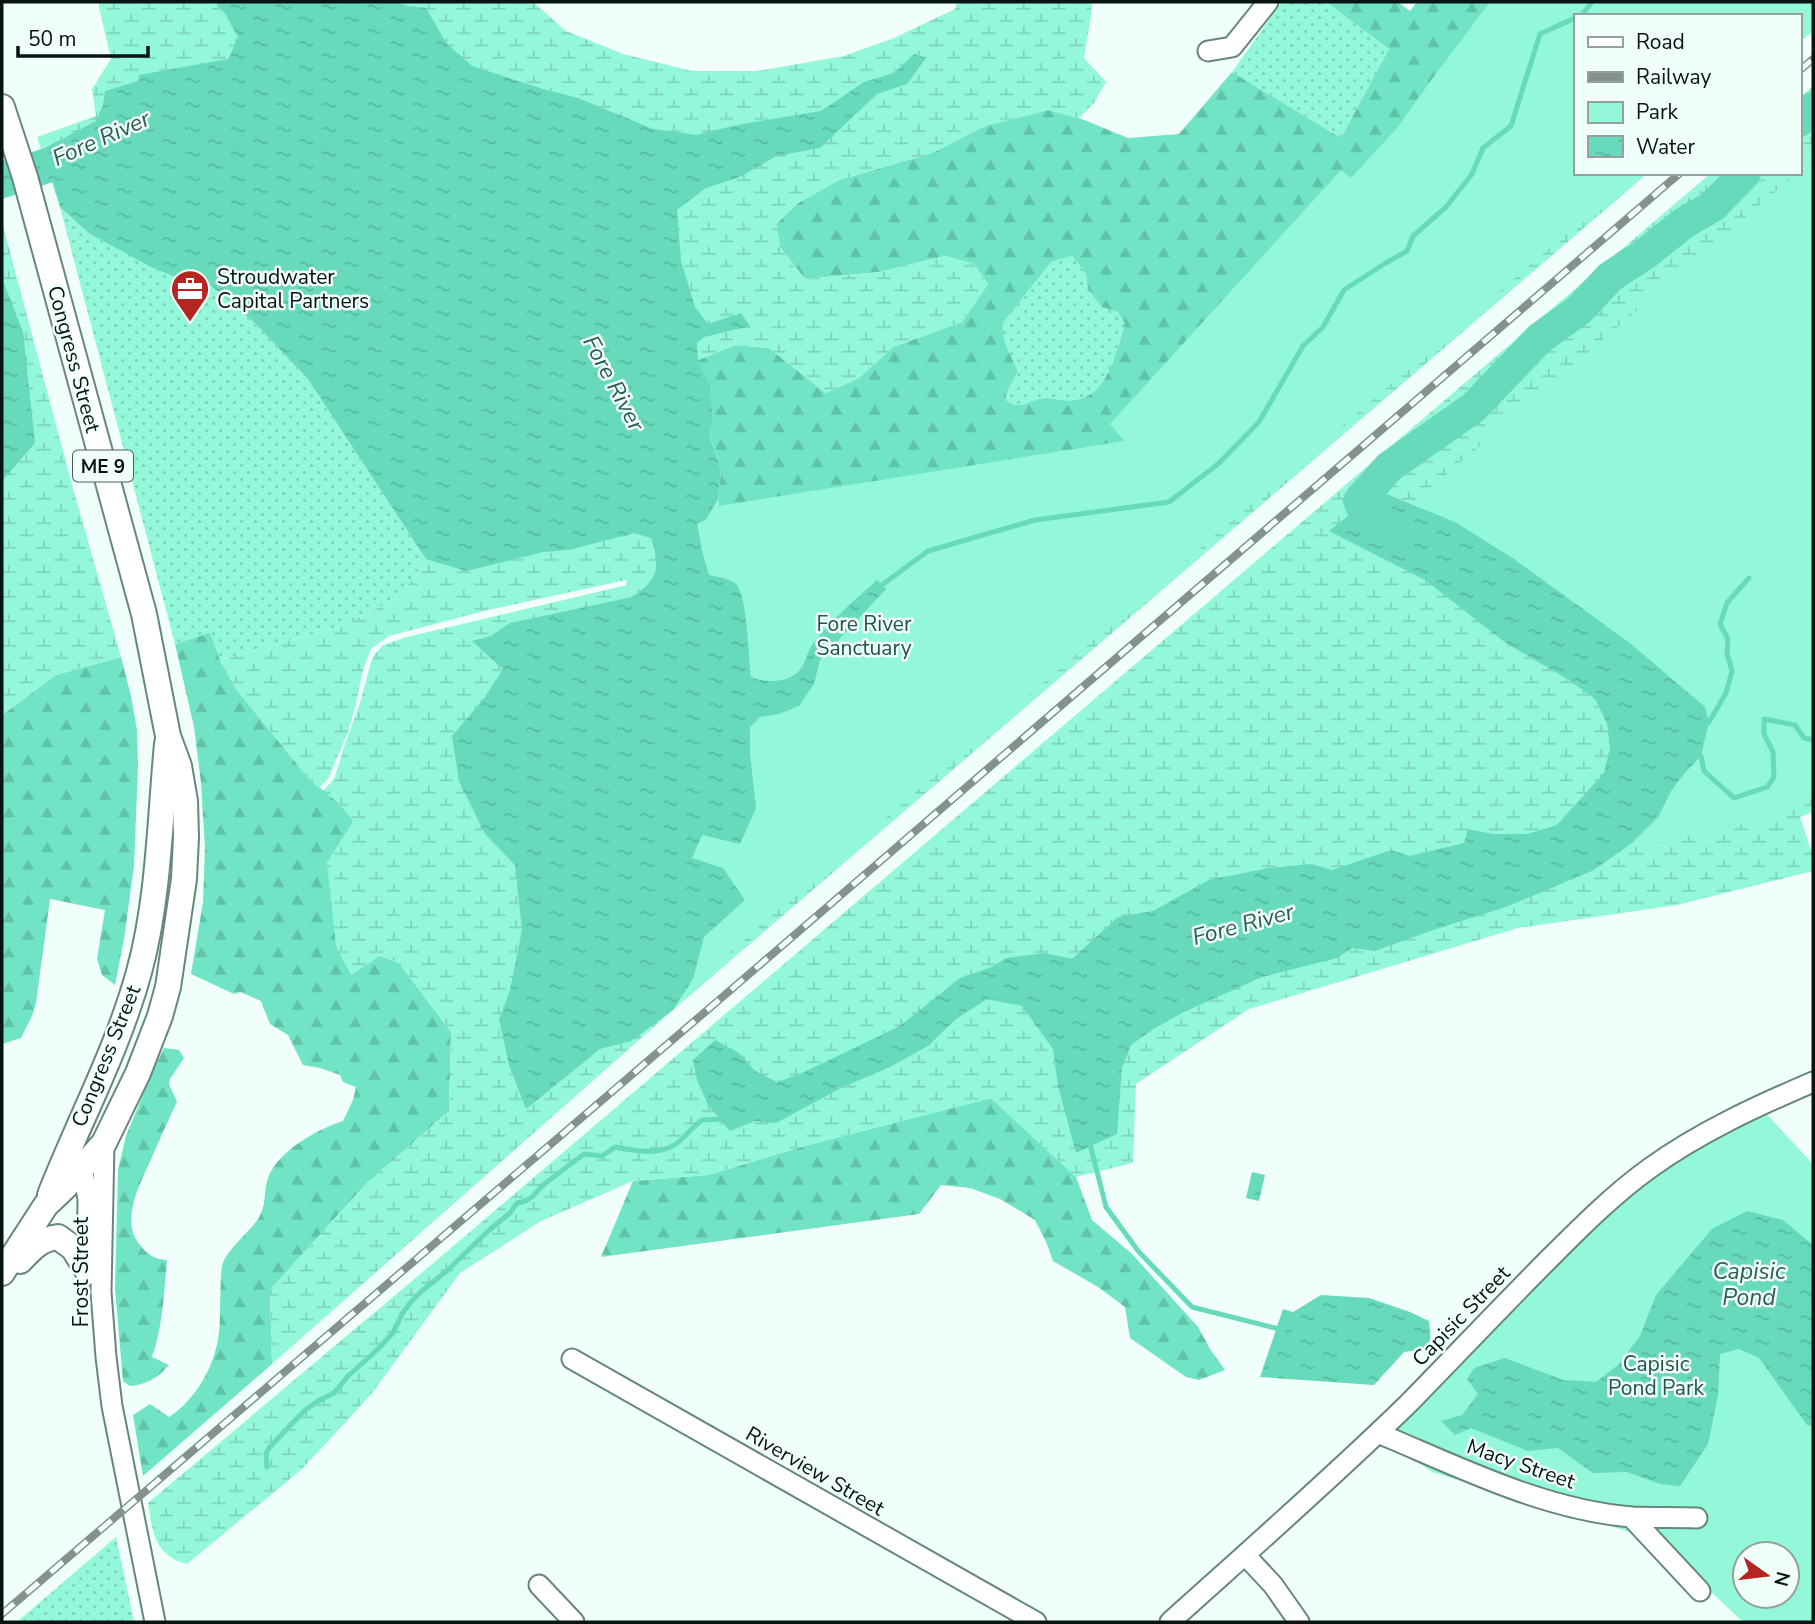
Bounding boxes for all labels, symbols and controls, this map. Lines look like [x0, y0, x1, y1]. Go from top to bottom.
scale bar [18, 14, 147, 58]
legend [1574, 14, 1801, 175]
text: 50 m [28, 25, 77, 53]
text: Road [1636, 28, 1685, 56]
text: Railway [1636, 63, 1711, 91]
text: Park [1636, 98, 1678, 126]
water label: Fore River [47, 103, 156, 174]
text: Water [1636, 133, 1695, 161]
place label: Stroudwater Capital Partners [217, 263, 369, 315]
office icon: Stroudwater Capital Partners [169, 268, 211, 323]
street label: Congress Street [41, 283, 107, 436]
water label: Fore River [575, 330, 652, 437]
road number: ME 9 [73, 450, 133, 481]
park label: Fore River Sanctuary [816, 610, 912, 662]
water label: Fore River [1189, 896, 1298, 953]
street label: Congress Street [65, 980, 147, 1131]
street label: Frost Street [67, 1216, 95, 1327]
water label: Capisic Pond [1712, 1256, 1786, 1313]
street label: Capisic Street [1406, 1259, 1516, 1372]
park label: Capisic Pond Park [1608, 1350, 1704, 1402]
street label: Riverview Street [740, 1420, 890, 1522]
street label: Macy Street [1463, 1432, 1579, 1496]
north arrow [1731, 1540, 1801, 1610]
text: N [1767, 1569, 1796, 1589]

